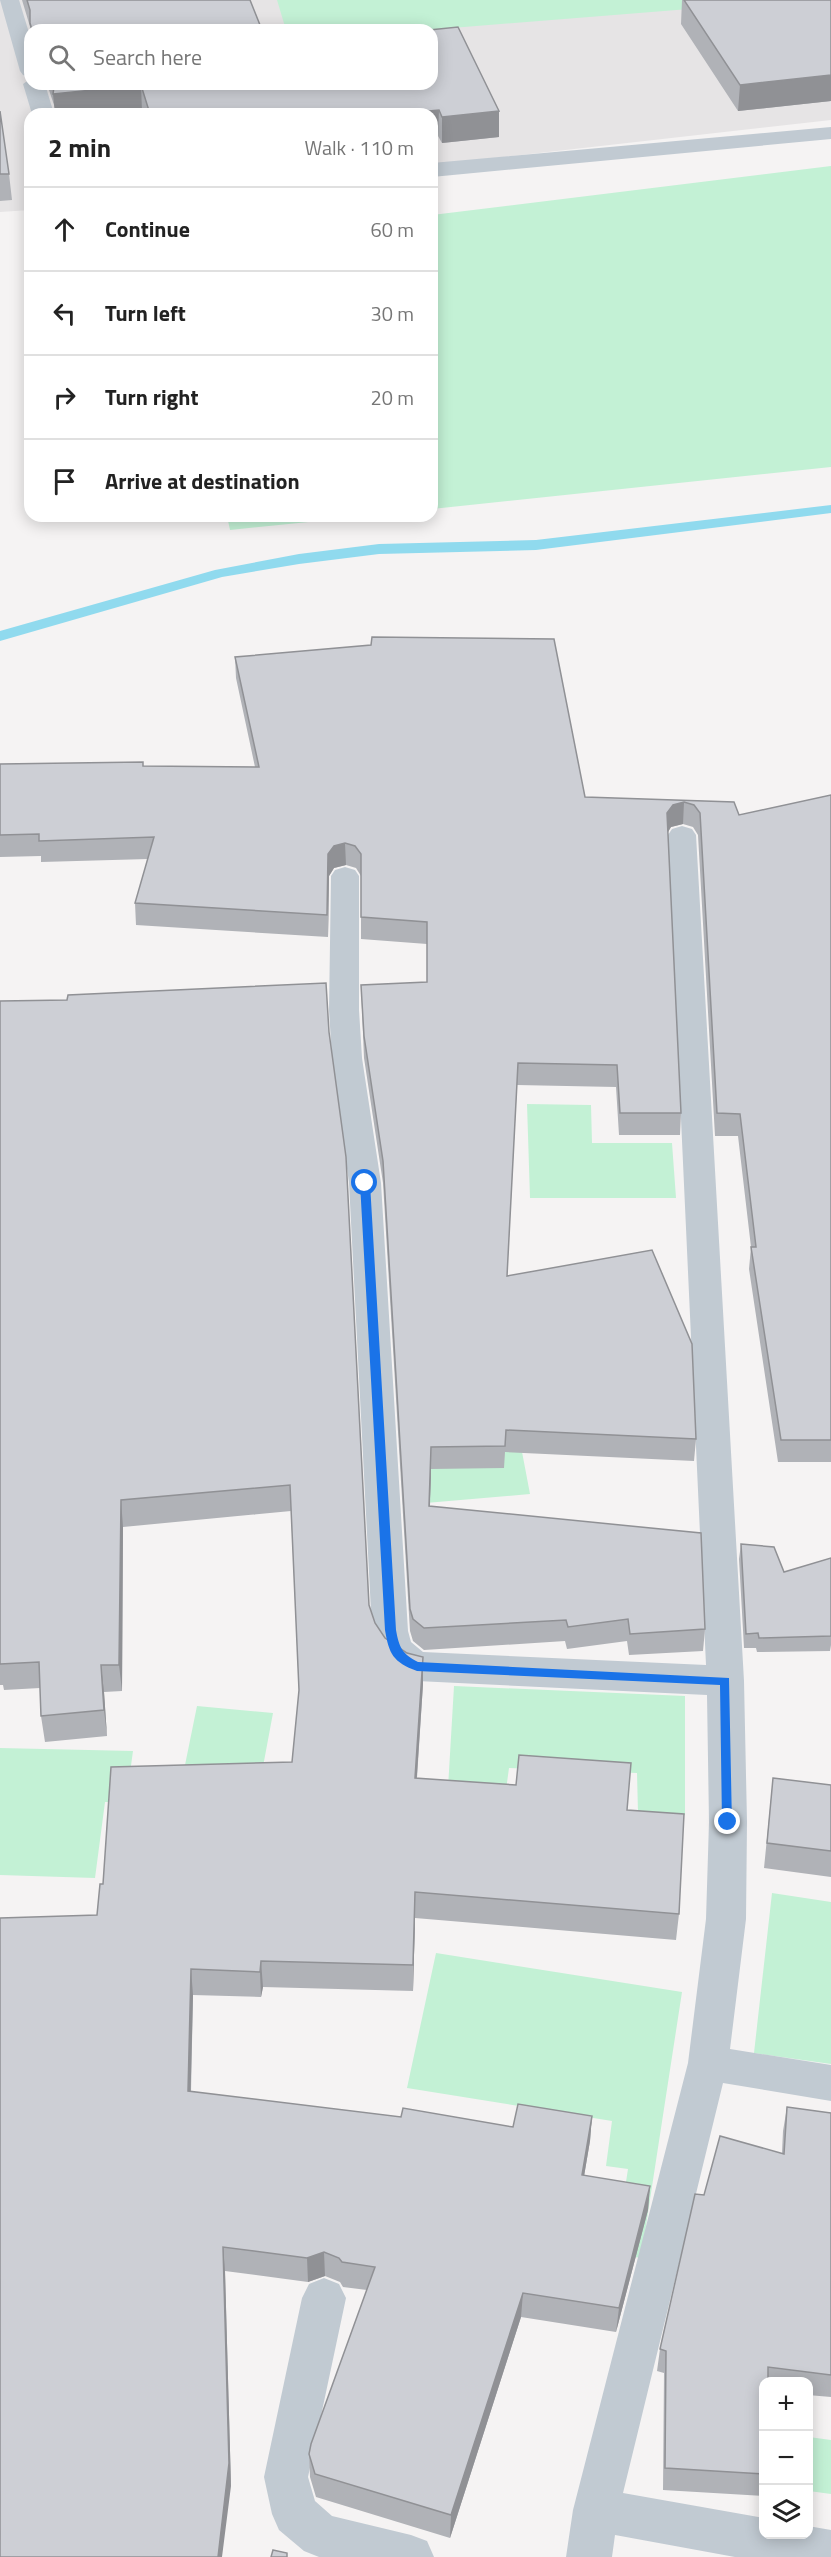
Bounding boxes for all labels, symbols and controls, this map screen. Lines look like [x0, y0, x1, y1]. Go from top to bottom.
search box [24, 24, 438, 90]
text: Search here [93, 40, 202, 74]
icon: search [45, 41, 78, 74]
text: 2 min [48, 128, 111, 167]
text: Walk · 110 m [305, 132, 414, 163]
text: Continue [105, 212, 190, 246]
icon: ahead [48, 213, 81, 246]
text: 60 m [370, 214, 414, 245]
text: Turn left [105, 296, 186, 330]
icon: left [48, 297, 81, 330]
text: 30 m [370, 298, 414, 329]
text: Turn right [105, 380, 199, 414]
icon: right [48, 381, 81, 414]
text: 20 m [370, 382, 414, 413]
text: Arrive at destination [105, 464, 300, 498]
icon: arrive [48, 465, 81, 498]
route start [351, 1169, 377, 1195]
route end [714, 1808, 740, 1834]
map controls [759, 2377, 813, 2539]
button: + [759, 2377, 813, 2431]
button: − [759, 2431, 813, 2485]
button: layers [759, 2485, 813, 2539]

